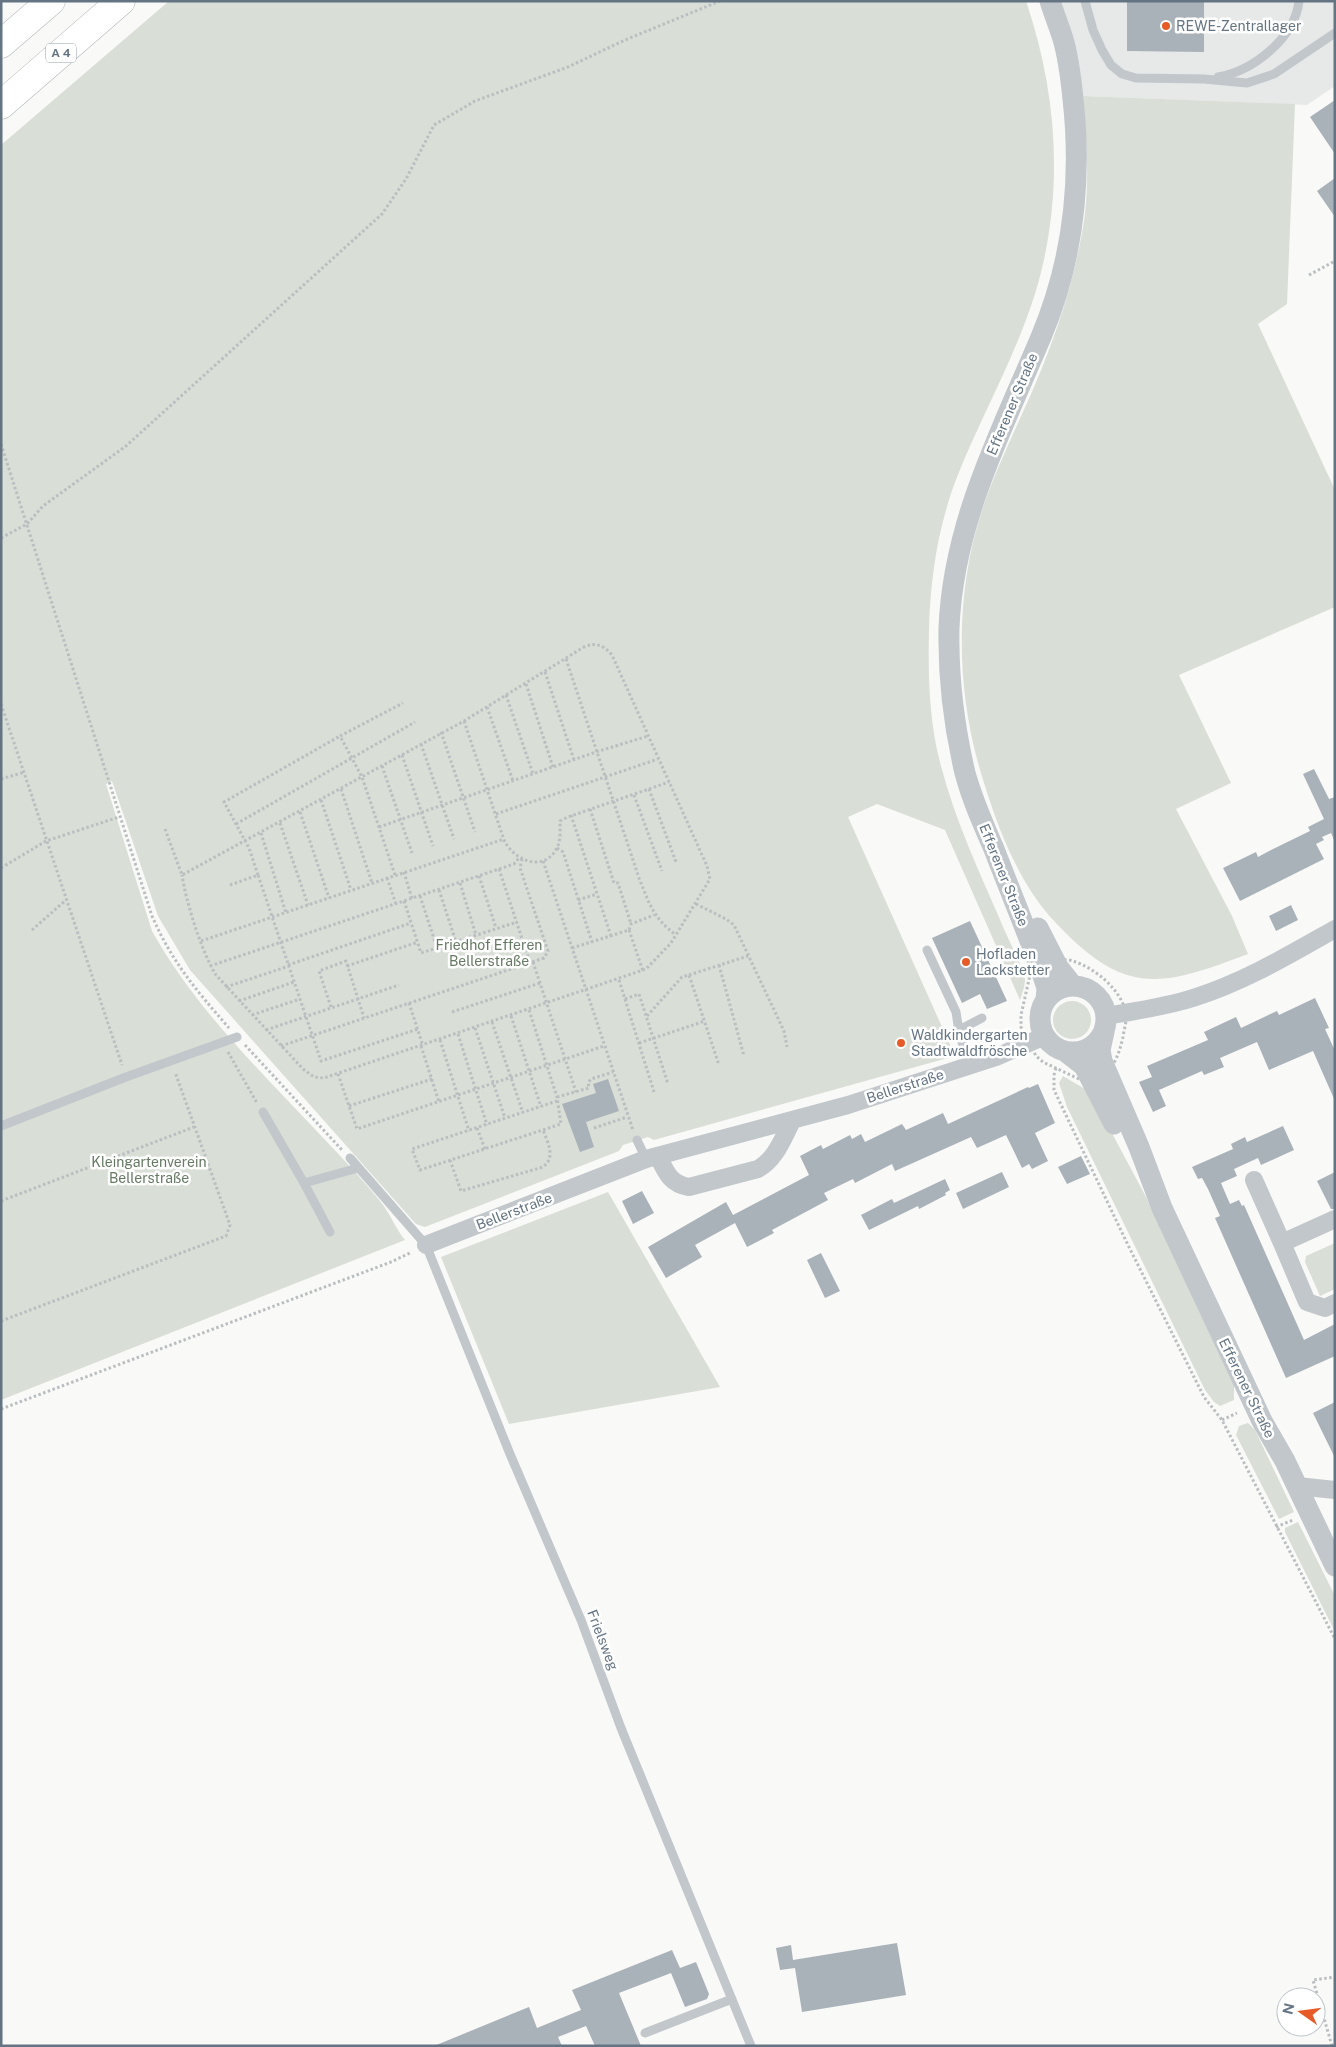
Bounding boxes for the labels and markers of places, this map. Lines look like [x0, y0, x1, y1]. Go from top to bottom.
place label: REWE-Zentrallager [1176, 18, 1302, 34]
marker: REWE-Zentrallager [1160, 20, 1172, 32]
place label: Hofladen Lackstetter [976, 946, 1050, 978]
marker: Hofladen Lackstetter [960, 956, 972, 968]
place label: Waldkindergarten Stadtwaldfrösche [911, 1027, 1028, 1059]
marker: Waldkindergarten Stadtwaldfrösche [895, 1037, 907, 1049]

